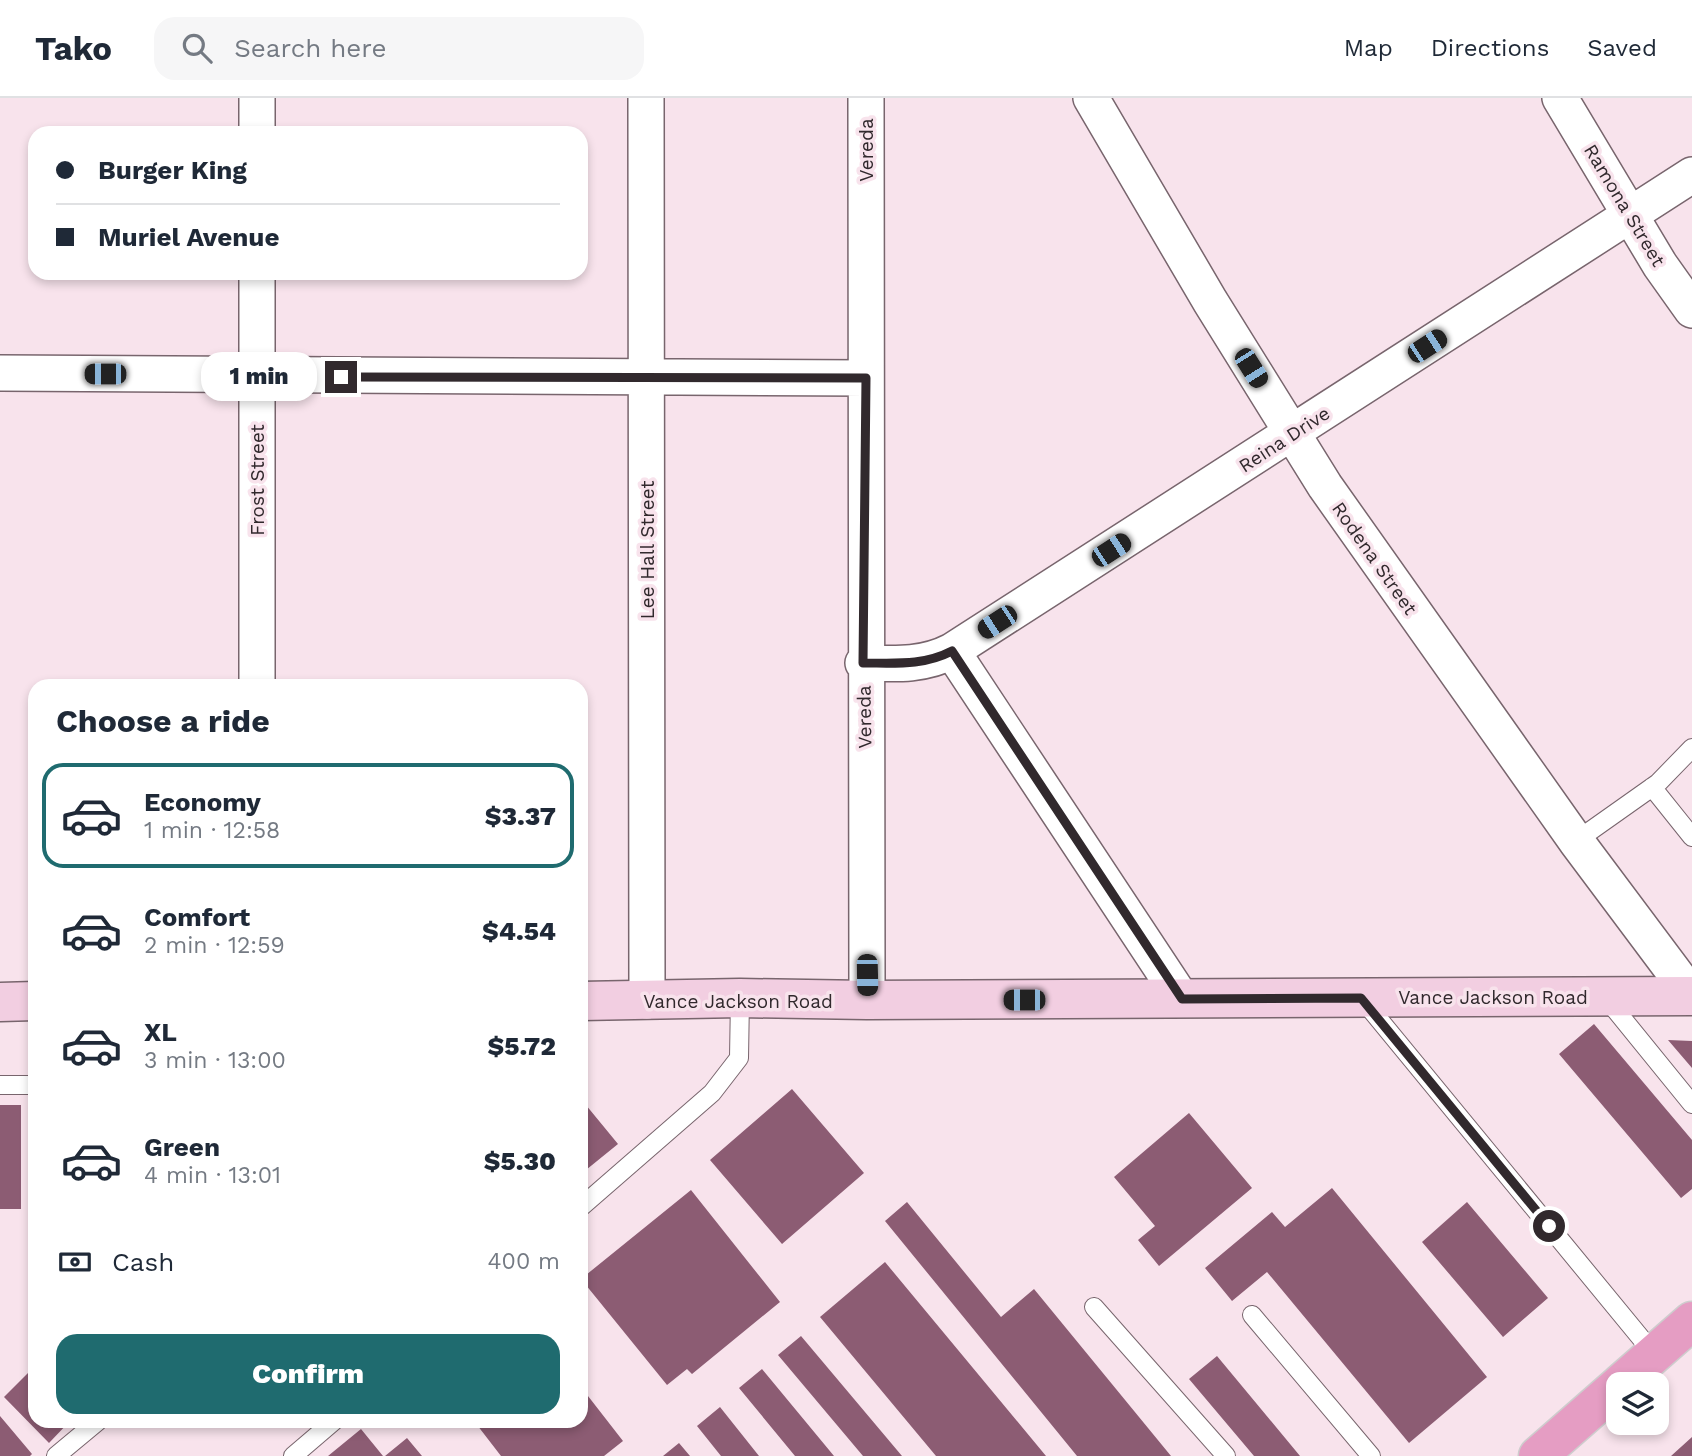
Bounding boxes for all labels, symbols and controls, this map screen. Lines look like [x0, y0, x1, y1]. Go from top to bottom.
search box [154, 17, 644, 80]
text: Tako [35, 29, 112, 68]
icon: search [178, 29, 216, 67]
text: Search here [234, 33, 387, 63]
text: Map [1344, 34, 1393, 62]
text: Directions [1431, 34, 1549, 62]
text: Saved [1587, 34, 1657, 62]
street label: Vereda [855, 118, 878, 182]
street label: Ramona Street [1579, 140, 1670, 271]
text: Burger King [98, 155, 247, 185]
text: Muriel Avenue [98, 222, 279, 252]
car [1404, 326, 1451, 366]
car [1231, 345, 1272, 391]
callout: 1 min [201, 352, 316, 402]
route end [325, 361, 357, 393]
text: 1 min [229, 363, 289, 390]
car [85, 364, 127, 385]
street label: Reina Drive [1234, 401, 1334, 477]
street label: Frost Street [246, 424, 269, 536]
street label: Lee Hall Street [636, 481, 659, 619]
street label: Rodena Street [1327, 497, 1422, 619]
car [1088, 530, 1135, 570]
car [974, 602, 1021, 642]
street label: Vereda [852, 685, 877, 749]
text: Choose a ride [56, 702, 270, 740]
icon: car [60, 784, 123, 847]
text: Economy [144, 787, 261, 817]
text: $3.37 [485, 801, 556, 831]
text: 1 min · 12:58 [144, 817, 280, 844]
icon: car [60, 899, 123, 962]
text: Comfort [144, 902, 250, 932]
text: $4.54 [482, 916, 556, 946]
text: 2 min · 12:59 [144, 932, 285, 959]
car [857, 954, 878, 996]
street label: Vance Jackson Road [1398, 986, 1588, 1009]
street label: Vance Jackson Road [643, 990, 833, 1013]
car [1004, 990, 1046, 1011]
icon: car [60, 1014, 123, 1077]
text: XL [144, 1017, 177, 1047]
text: $5.72 [488, 1031, 556, 1061]
text: 3 min · 13:00 [144, 1047, 286, 1074]
icon: car [60, 1129, 123, 1192]
text: Green [144, 1132, 220, 1162]
text: $5.30 [484, 1146, 556, 1176]
text: 4 min · 13:01 [144, 1162, 281, 1189]
route start [1533, 1210, 1565, 1242]
icon: cash [56, 1243, 94, 1281]
text: Cash [112, 1247, 174, 1277]
text: 400 m [488, 1248, 560, 1275]
button: Confirm [56, 1334, 560, 1414]
map controls [1606, 1372, 1669, 1435]
button: layers [1606, 1372, 1669, 1435]

